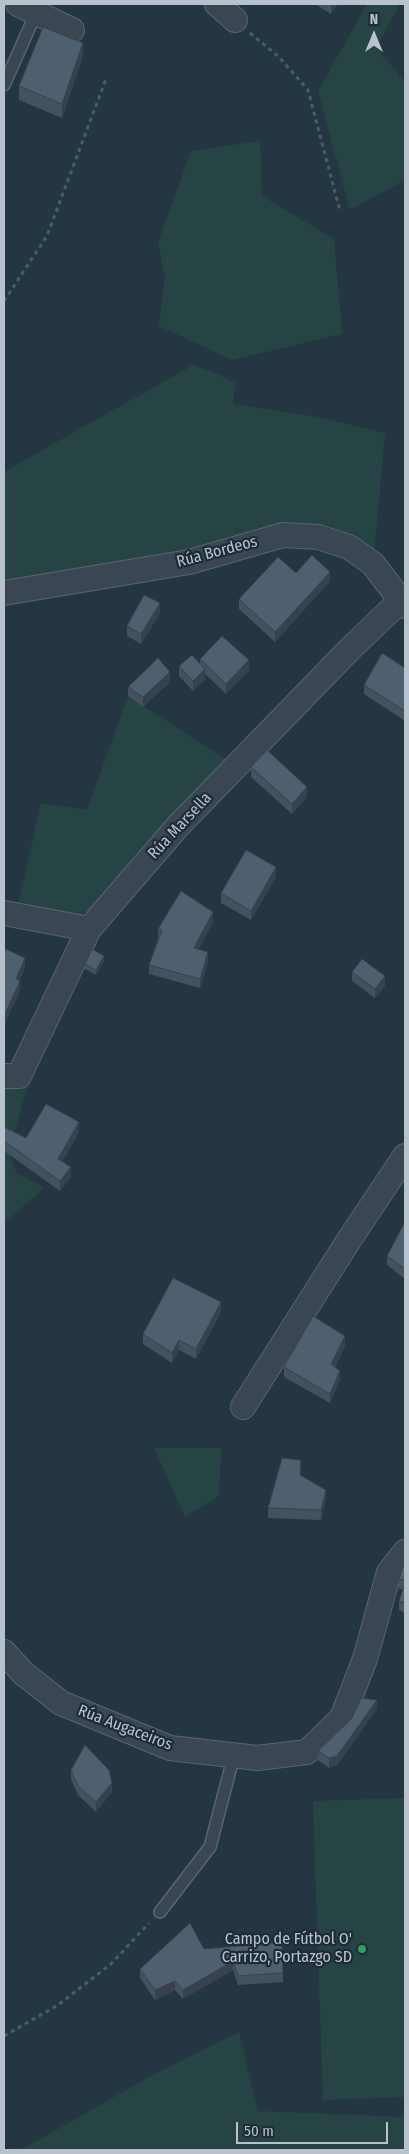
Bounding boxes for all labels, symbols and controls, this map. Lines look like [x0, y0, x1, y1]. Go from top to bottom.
north arrow [349, 10, 399, 60]
text: N [370, 11, 378, 28]
street label: Rúa Bordeos [175, 532, 259, 572]
street label: Rúa Marsella [144, 789, 216, 863]
street label: Rúa Augaceiros [75, 1701, 175, 1755]
place label: Campo de Fútbol O' Carrizo, Portazgo SD [222, 1930, 352, 1968]
marker: Campo de Fútbol O' Carrizo, Portazgo SD [356, 1943, 368, 1955]
scale bar [239, 2112, 392, 2144]
text: 50 m [244, 2122, 274, 2140]

